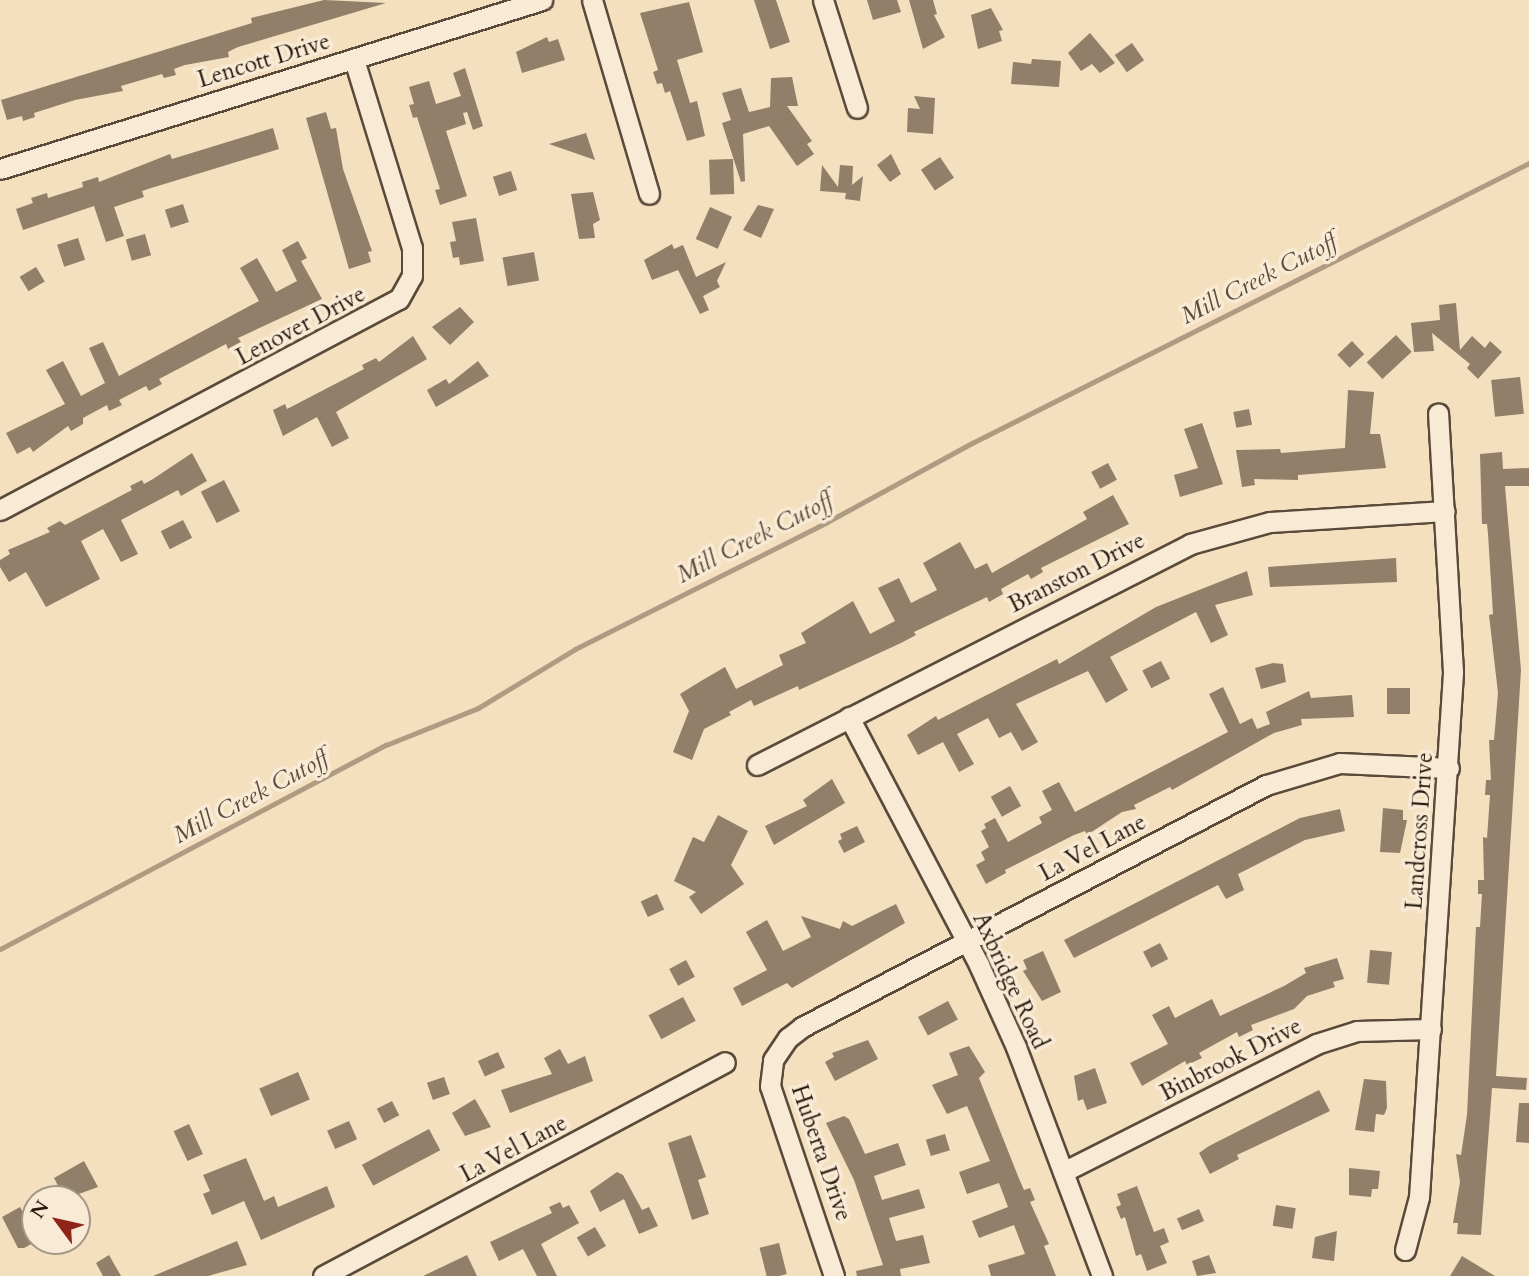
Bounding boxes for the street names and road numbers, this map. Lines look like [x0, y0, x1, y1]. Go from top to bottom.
street label: Lencott Drive [195, 28, 333, 94]
street label: Lenover Drive [232, 280, 370, 372]
street label: Branston Drive [1004, 527, 1150, 619]
street label: Landcross Drive [1401, 751, 1439, 911]
street label: La Vel Lane [1035, 808, 1151, 888]
street label: Axbridge Road [966, 908, 1054, 1054]
street label: Binbrook Drive [1156, 1013, 1306, 1107]
street label: Huberta Drive [785, 1081, 857, 1225]
street label: La Vel Lane [456, 1109, 572, 1189]

